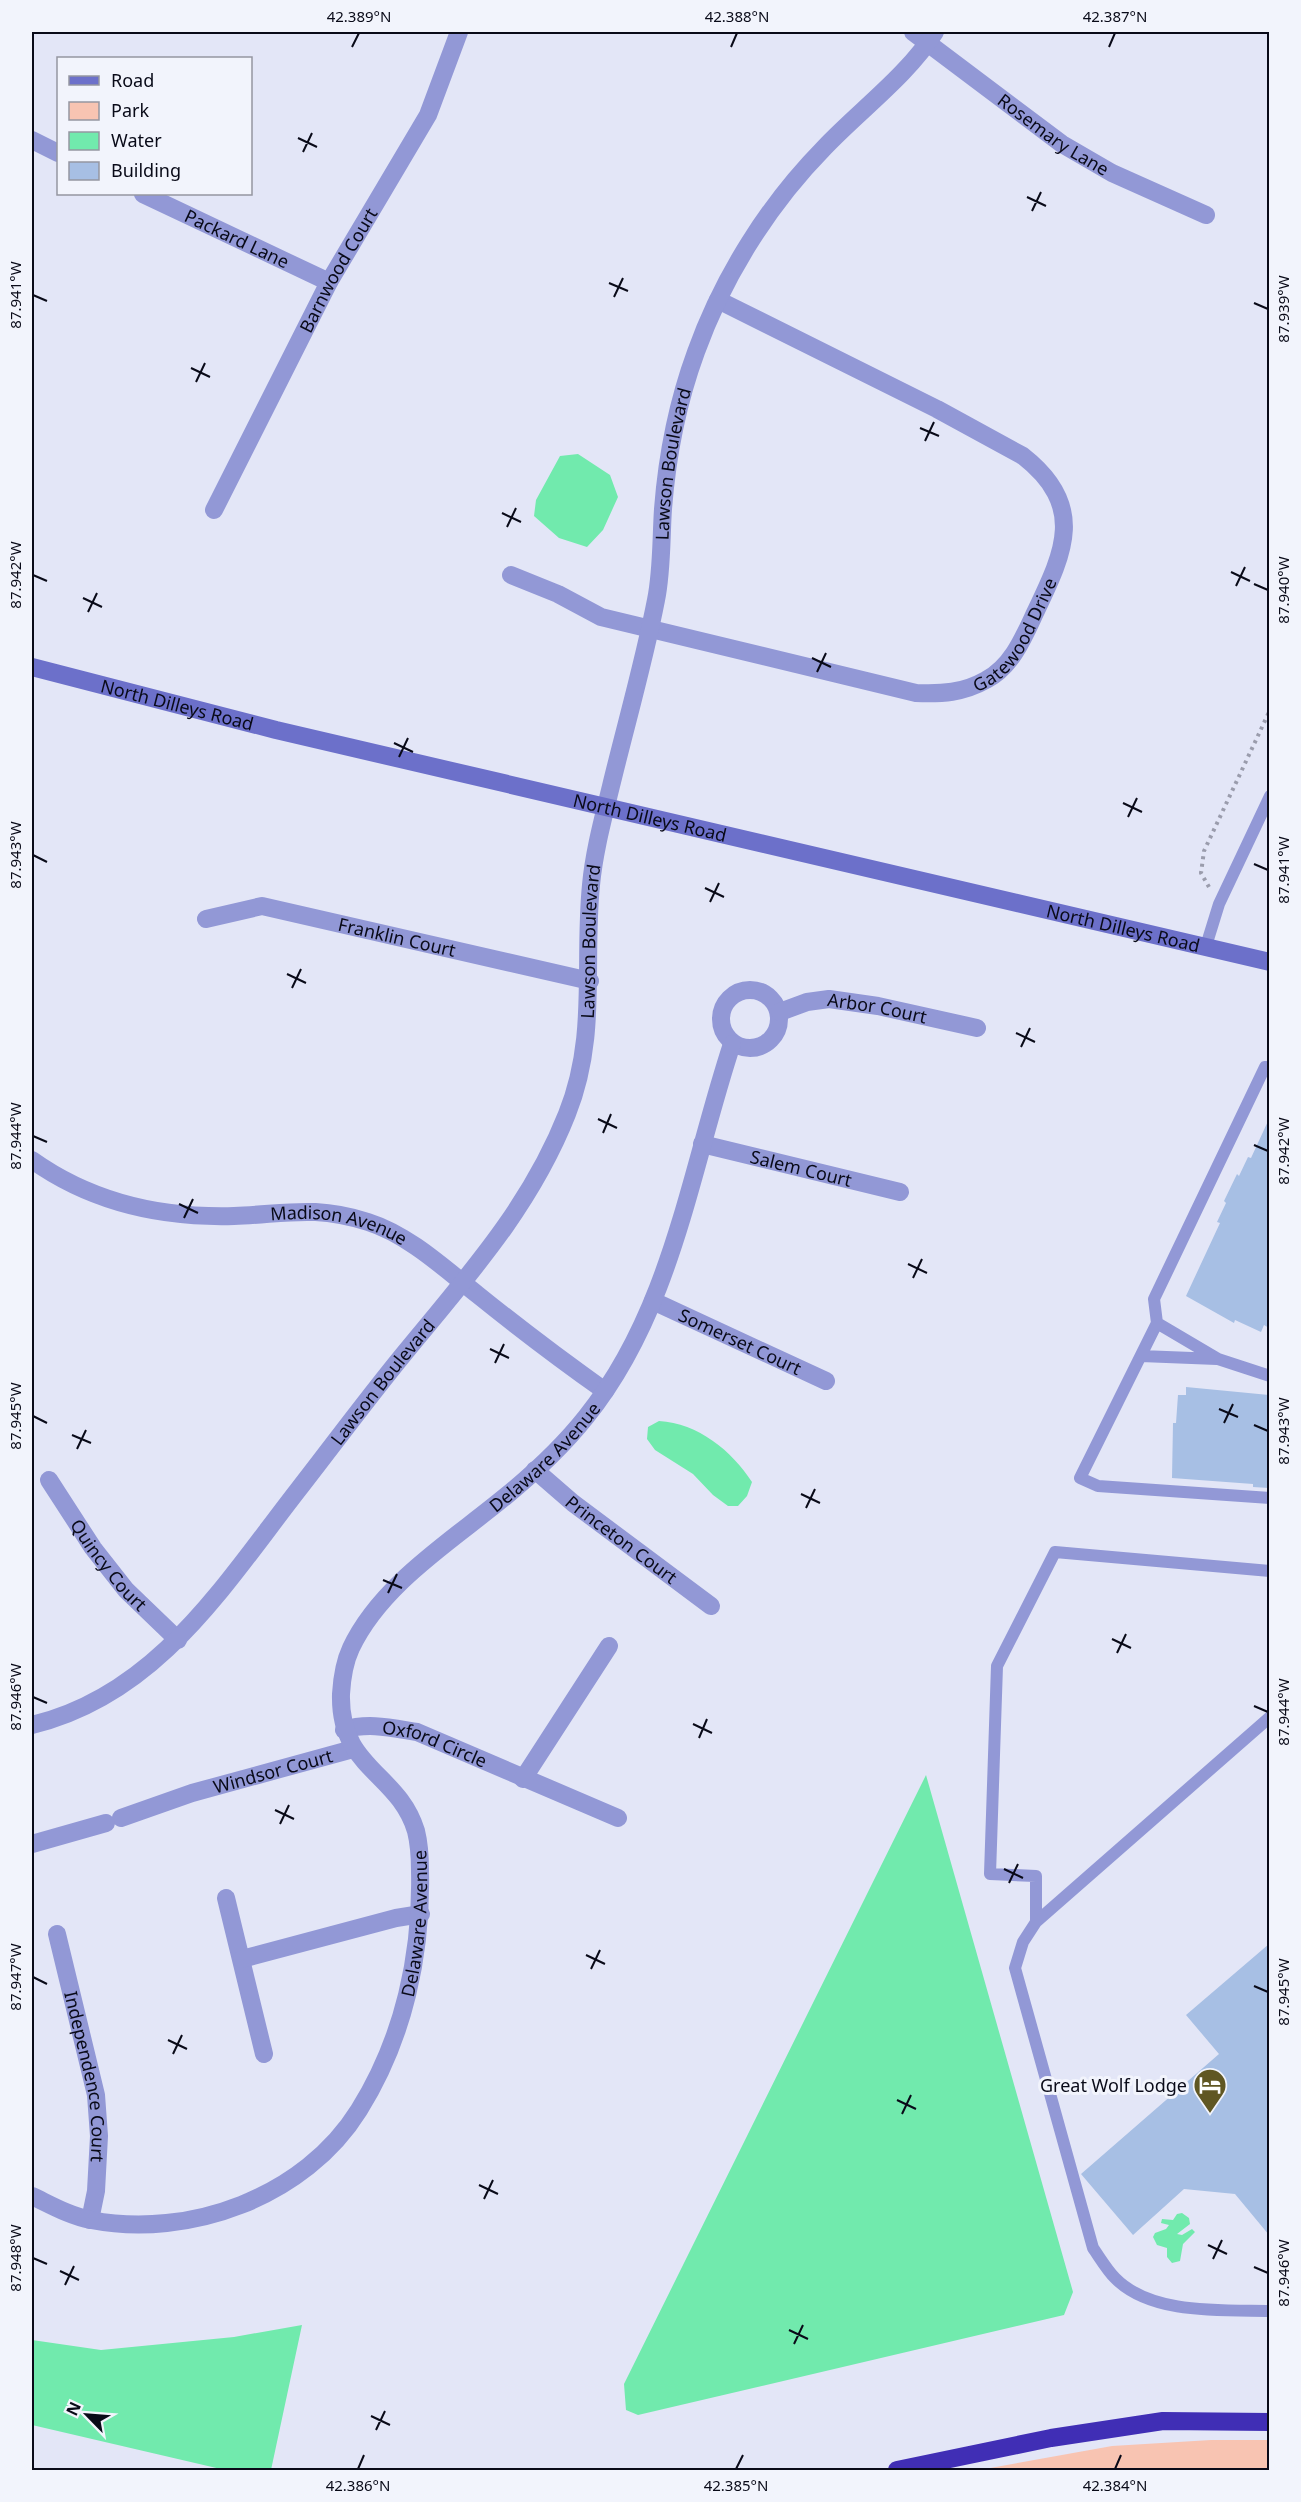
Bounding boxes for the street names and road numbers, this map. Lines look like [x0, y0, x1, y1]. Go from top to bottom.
street label: Rosemary Lane [993, 88, 1114, 181]
street label: Packard Lane [181, 203, 293, 273]
street label: Barnwood Court [293, 203, 383, 337]
street label: Lawson Boulevard [650, 385, 696, 541]
street label: Gatewood Drive [969, 574, 1062, 697]
street label: North Dilleys Road [98, 673, 256, 736]
street label: North Dilleys Road [571, 788, 729, 847]
street label: Lawson Boulevard [575, 863, 605, 1019]
street label: North Dilleys Road [1044, 898, 1202, 957]
street label: Franklin Court [336, 912, 459, 962]
street label: Arbor Court [826, 987, 930, 1029]
street label: Salem Court [748, 1144, 855, 1192]
street label: Madison Avenue [269, 1200, 412, 1250]
street label: Somerset Court [675, 1303, 806, 1380]
street label: Lawson Boulevard [325, 1314, 440, 1450]
street label: Delaware Avenue [484, 1397, 605, 1517]
street label: Princeton Court [561, 1490, 683, 1589]
street label: Quincy Court [65, 1514, 153, 1616]
street label: Oxford Circle [381, 1715, 491, 1773]
street label: Windsor Court [210, 1743, 336, 1799]
street label: Delaware Avenue [395, 1849, 432, 1999]
street label: Independence Court [59, 1989, 111, 2163]

